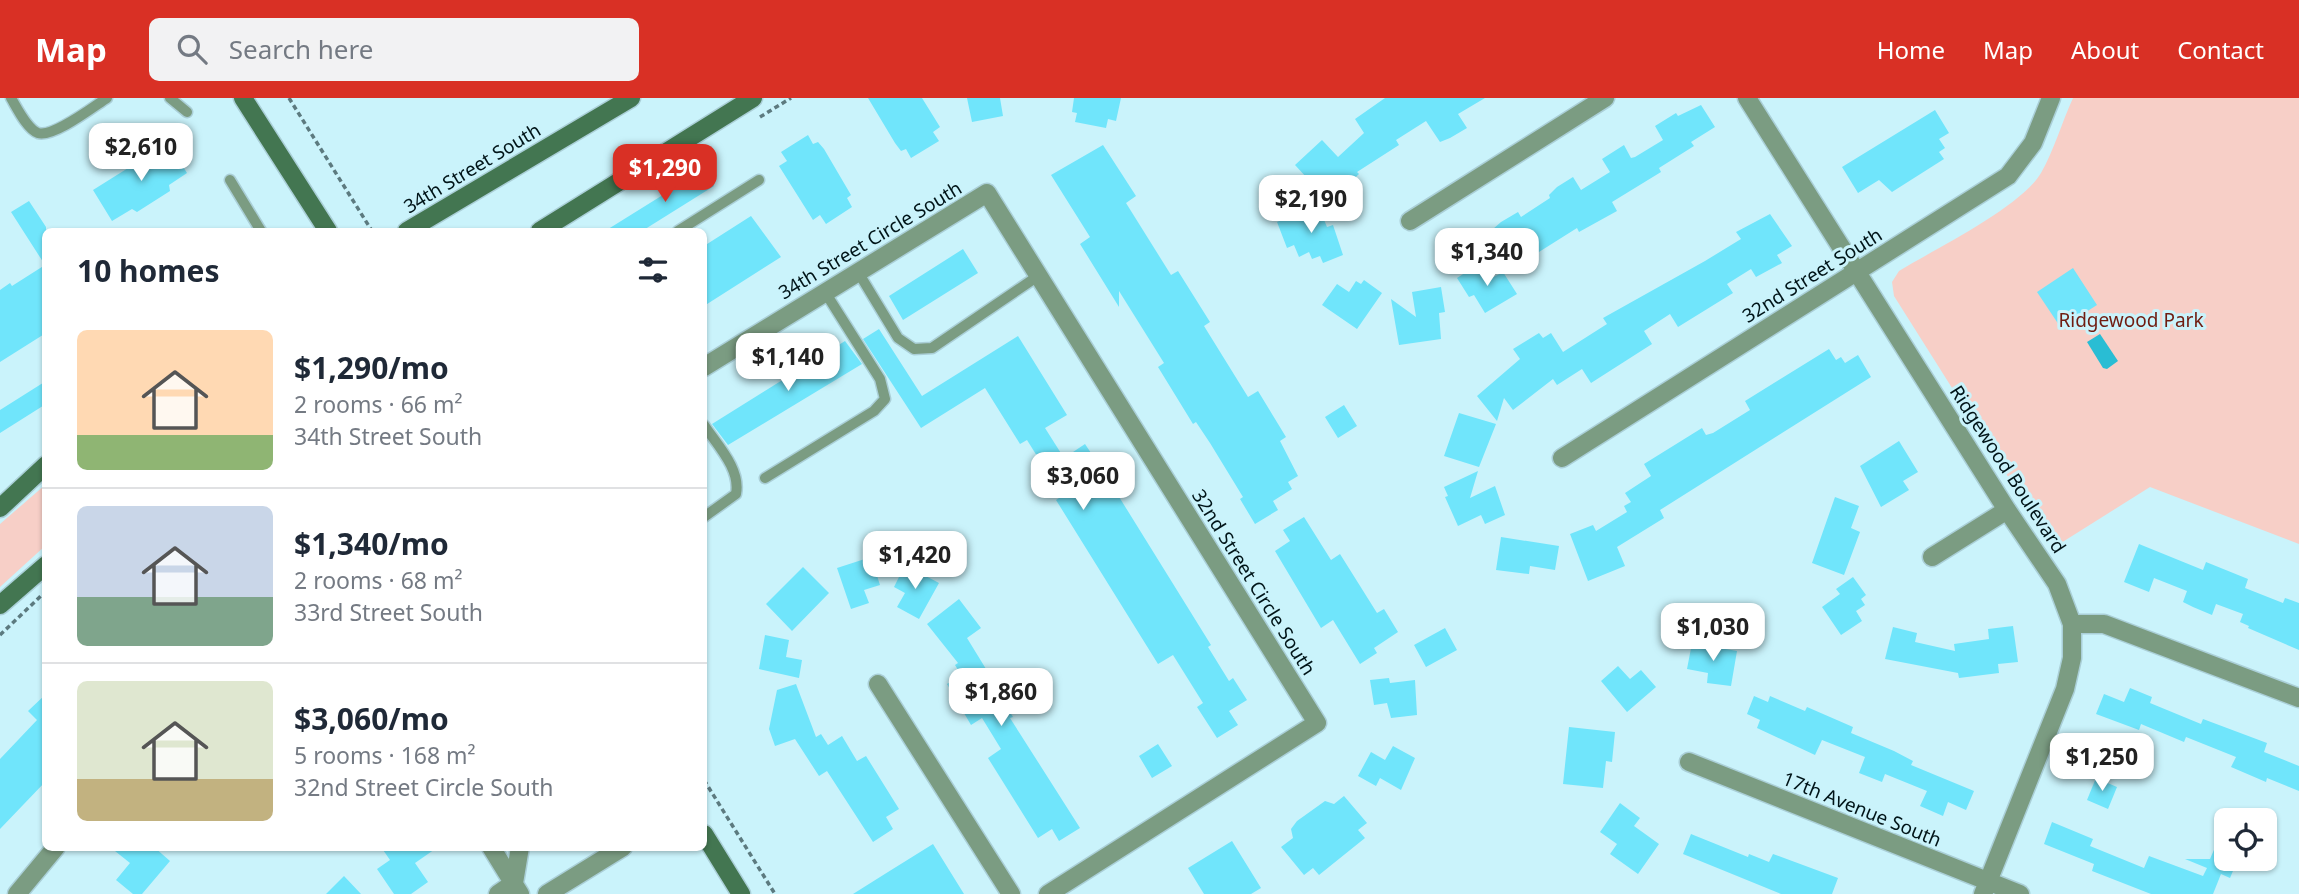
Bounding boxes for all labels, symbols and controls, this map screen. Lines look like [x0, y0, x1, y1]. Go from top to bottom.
search box [149, 18, 639, 81]
text: Map [35, 27, 107, 72]
icon: search [173, 30, 211, 68]
text: Search here [229, 31, 373, 67]
text: Home [1877, 33, 1945, 66]
text: Map [1983, 33, 2033, 66]
text: About [2071, 33, 2139, 66]
text: Contact [2177, 33, 2264, 66]
street label: 34th Street South [399, 117, 545, 219]
pin: $2,610 [84, 123, 198, 183]
text: $2,610 [105, 130, 177, 162]
pin: $1,290 [608, 144, 722, 204]
text: $1,290 [629, 151, 701, 183]
street label: 34th Street Circle South [773, 175, 967, 305]
pin: $2,190 [1254, 176, 1368, 235]
text: $2,190 [1275, 182, 1347, 214]
street label: 32nd Street South [1737, 221, 1887, 329]
pin: $1,340 [1430, 228, 1544, 288]
text: $1,340 [1451, 235, 1523, 267]
text: 10 homes [77, 250, 220, 291]
icon: filters [634, 251, 672, 289]
park label: Ridgewood Park [2058, 307, 2204, 333]
pin: $1,140 [731, 334, 845, 393]
text: $1,140 [752, 340, 824, 372]
text: $1,290/mo [294, 347, 449, 388]
icon: home [133, 358, 217, 442]
street label: Ridgewood Boulevard [1944, 380, 2072, 558]
text: 2 rooms · 66 m² [294, 388, 463, 420]
text: 34th Street South [294, 420, 482, 452]
pin: $3,060 [1026, 452, 1140, 512]
text: $3,060 [1047, 459, 1119, 491]
street label: 32nd Street Circle South [1186, 484, 1322, 680]
text: $1,340/mo [294, 523, 449, 564]
pin: $1,420 [858, 532, 972, 591]
icon: home [133, 534, 217, 618]
text: $1,420 [879, 538, 951, 570]
text: 2 rooms · 68 m² [294, 564, 463, 596]
text: 33rd Street South [294, 596, 483, 628]
pin: $1,030 [1656, 603, 1770, 663]
text: $1,030 [1677, 610, 1749, 642]
pin: $1,860 [944, 668, 1058, 728]
text: $1,860 [965, 675, 1037, 707]
text: $3,060/mo [294, 698, 449, 739]
icon: home [133, 709, 217, 793]
pin: $1,250 [2045, 734, 2159, 793]
text: 5 rooms · 168 m² [294, 739, 476, 771]
text: $1,250 [2066, 740, 2138, 772]
street label: 17th Avenue South [1779, 765, 1945, 853]
text: 32nd Street Circle South [294, 771, 554, 803]
map controls [2214, 808, 2277, 871]
button: locate [2214, 808, 2277, 871]

